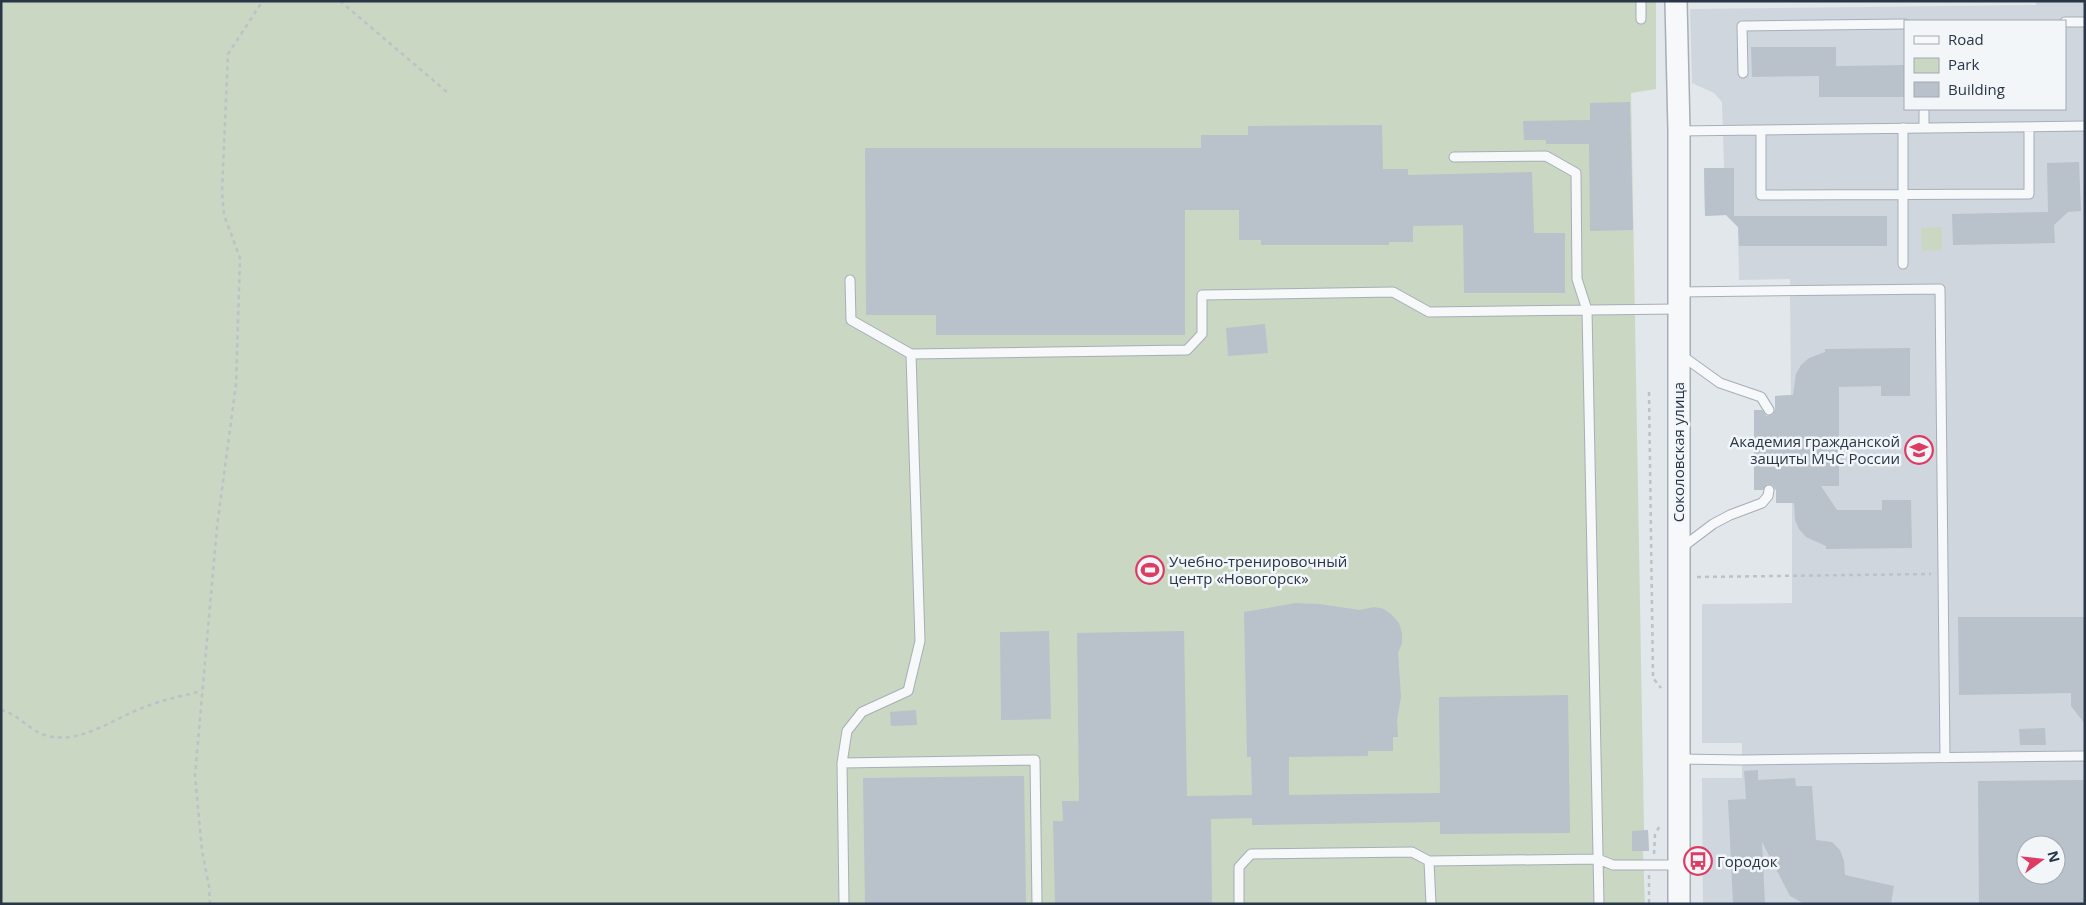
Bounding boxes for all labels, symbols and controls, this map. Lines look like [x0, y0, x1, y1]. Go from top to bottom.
legend [1904, 20, 2066, 110]
text: Road [1948, 29, 1984, 49]
text: Park [1948, 54, 1979, 74]
text: Building [1948, 79, 2005, 99]
street label: Соколовская улица [1668, 382, 1688, 522]
place label: Академия гражданской защиты МЧС России [1730, 431, 1900, 468]
school or university icon: Академия гражданской защиты МЧС России [1904, 435, 1934, 465]
place label: Учебно-тренировочный центр «Новогорск» [1169, 551, 1347, 588]
sports icon: Учебно-тренировочный центр «Новогорск» [1135, 555, 1165, 585]
north arrow [2016, 835, 2066, 885]
bus stop icon: Городок [1683, 846, 1713, 876]
text: N [2043, 849, 2065, 864]
place label: Городок [1717, 851, 1778, 871]

